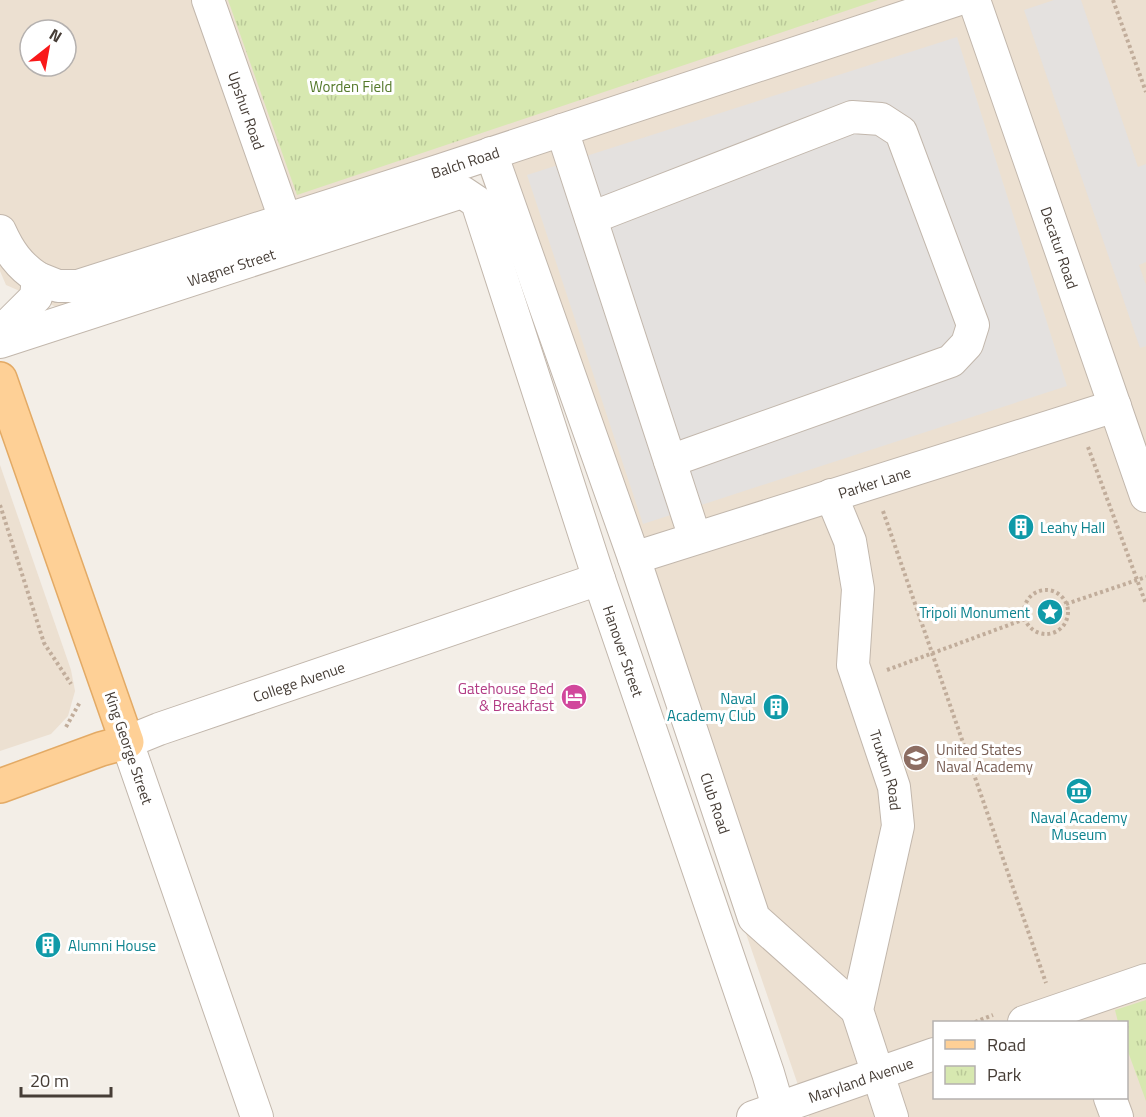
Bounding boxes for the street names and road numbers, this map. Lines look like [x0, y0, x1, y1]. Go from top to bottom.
street label: Upshur Road [222, 68, 271, 153]
street label: Balch Road [428, 140, 502, 184]
street label: Decatur Road [1035, 203, 1085, 292]
street label: Wagner Street [184, 242, 279, 292]
street label: Parker Lane [835, 460, 914, 504]
street label: Hanover Street [597, 602, 650, 700]
street label: College Avenue [250, 655, 348, 708]
street label: King George Street [99, 688, 159, 808]
street label: Truxtun Road [864, 726, 908, 812]
street label: Club Road [695, 770, 737, 837]
street label: Maryland Avenue [805, 1051, 916, 1108]

